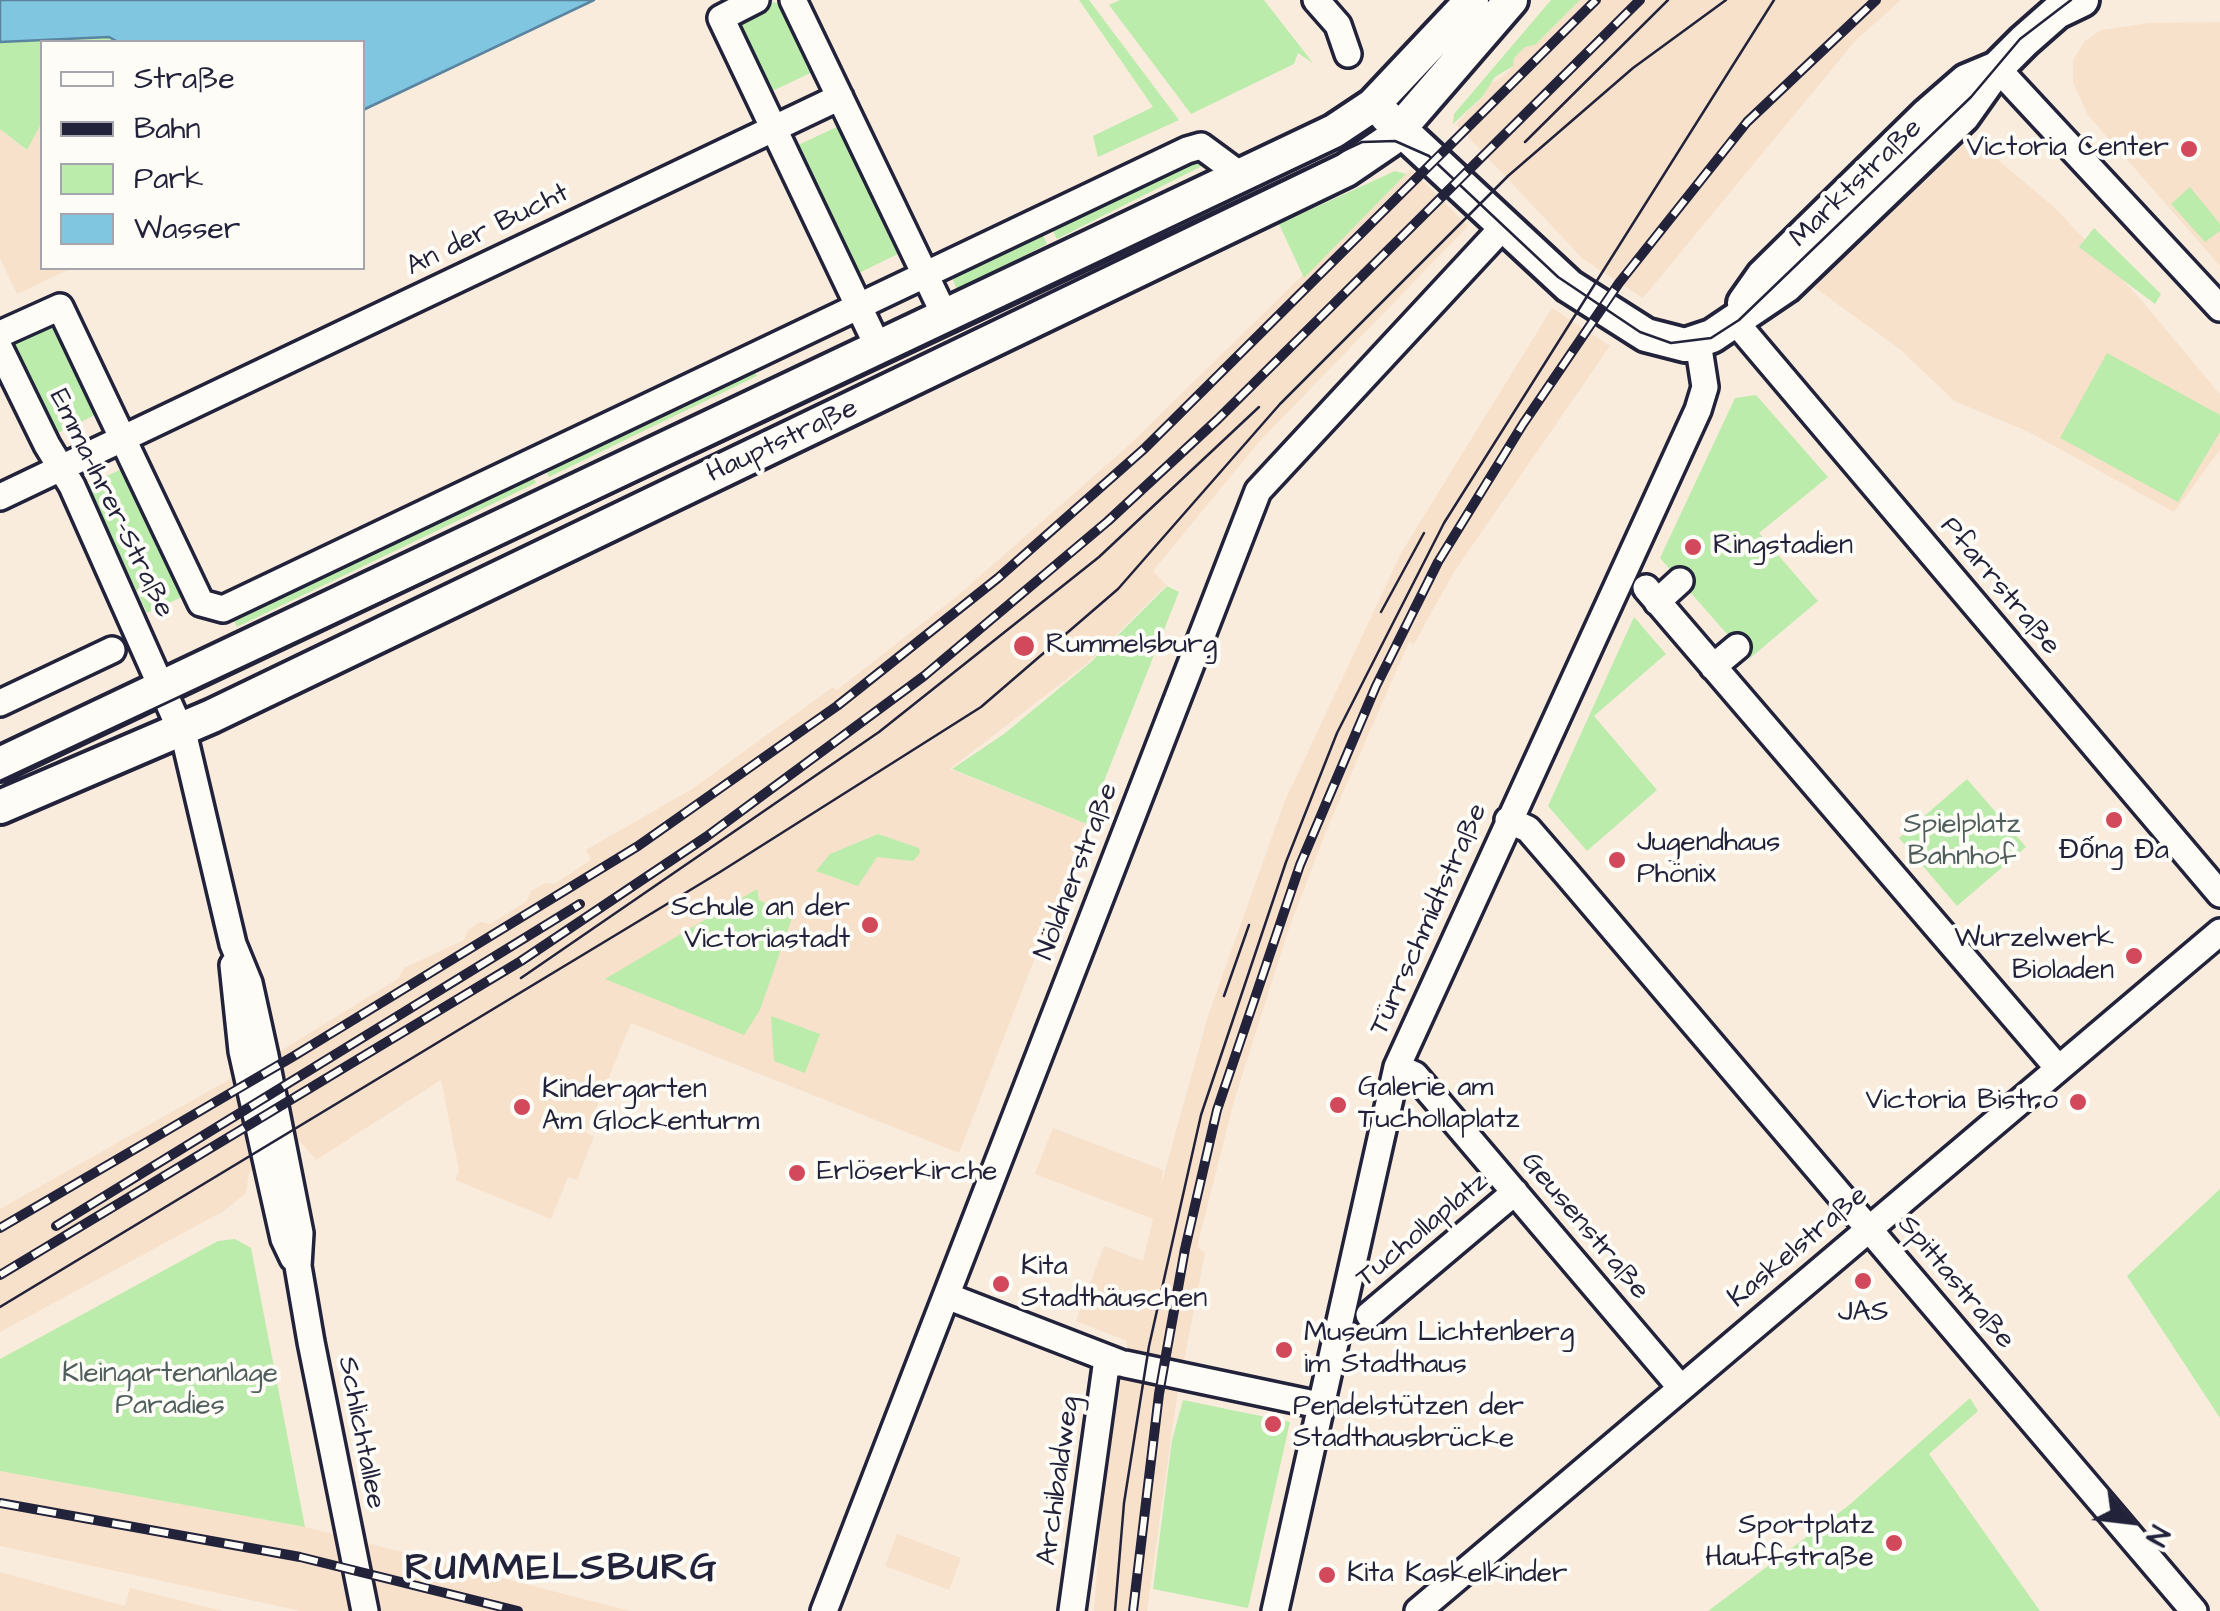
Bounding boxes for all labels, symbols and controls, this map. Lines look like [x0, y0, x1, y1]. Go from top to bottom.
legend [40, 40, 365, 270]
text: Straße [134, 58, 235, 100]
text: Bahn [134, 108, 200, 150]
street label: Marktstraße [1784, 112, 1930, 256]
place label: Victoria Center [1966, 132, 2169, 166]
marker: Victoria Center [2178, 138, 2200, 160]
text: Park [134, 158, 203, 200]
street label: An der Bucht [401, 177, 575, 285]
text: Wasser [134, 208, 240, 250]
street label: Emma-Ihrer-Straße [40, 384, 180, 624]
street label: Hauptstraße [702, 392, 864, 492]
street label: Pfarrstraße [1932, 511, 2066, 663]
place label: Ringstadien [1713, 530, 1853, 564]
marker: Ringstadien [1682, 536, 1704, 558]
place label: Rummelsburg [1046, 629, 1217, 663]
marker: Rummelsburg [1011, 633, 1037, 659]
street label: Nöldnerstraße [1029, 779, 1127, 965]
street label: Türrschmidtstraße [1364, 799, 1496, 1041]
park label: Spielplatz Bahnhof [1904, 809, 2020, 875]
marker: Đống Đa [2103, 809, 2125, 831]
place label: Jugendhaus Phönix [1637, 827, 1780, 893]
place label: Đống Đa [2059, 835, 2169, 869]
marker: Jugendhaus Phönix [1606, 849, 1628, 871]
place label: Schule an der Victoriastadt [671, 892, 850, 958]
marker: Schule an der Victoriastadt [859, 914, 881, 936]
place label: Wurzelwerk Bioladen [1954, 923, 2114, 989]
marker: Wurzelwerk Bioladen [2123, 945, 2145, 967]
place label: Galerie am Tuchollaplatz [1358, 1072, 1519, 1138]
place label: Kindergarten Am Glockenturm [542, 1074, 759, 1140]
place label: Victoria Bistro [1866, 1085, 2058, 1119]
marker: Victoria Bistro [2067, 1091, 2089, 1113]
marker: Galerie am Tuchollaplatz [1327, 1094, 1349, 1116]
marker: Kindergarten Am Glockenturm [511, 1096, 533, 1118]
street label: Geusenstraße [1513, 1146, 1655, 1308]
place label: Erlöserkirche [817, 1156, 997, 1190]
marker: Erlöserkirche [786, 1162, 808, 1184]
street label: Tuchollaplatz [1350, 1166, 1496, 1296]
street label: Kaskelstraße [1722, 1180, 1876, 1316]
street label: Spittastraße [1889, 1209, 2021, 1357]
place label: Kita Stadthäuschen [1021, 1251, 1207, 1317]
marker: JAS [1852, 1270, 1874, 1292]
marker: Kita Stadthäuschen [990, 1273, 1012, 1295]
place label: JAS [1838, 1297, 1888, 1331]
place label: Museum Lichtenberg im Stadthaus [1304, 1317, 1574, 1383]
marker: Museum Lichtenberg im Stadthaus [1273, 1339, 1295, 1361]
street label: Schlichtallee [329, 1354, 391, 1512]
park label: Kleingartenanlage Paradies [62, 1358, 278, 1424]
place label: Pendelstützen der Stadthausbrücke [1293, 1391, 1524, 1457]
street label: Archibaldweg [1032, 1394, 1088, 1568]
marker: Pendelstützen der Stadthausbrücke [1262, 1413, 1284, 1435]
north arrow [2080, 1471, 2180, 1571]
place label: Sportplatz Hauffstraße [1705, 1510, 1874, 1576]
text: N [2136, 1518, 2178, 1552]
marker: Sportplatz Hauffstraße [1883, 1532, 1905, 1554]
district label: RUMMELSBURG [405, 1548, 719, 1594]
place label: Kita Kaskelkinder [1347, 1558, 1567, 1592]
marker: Kita Kaskelkinder [1316, 1564, 1338, 1586]

